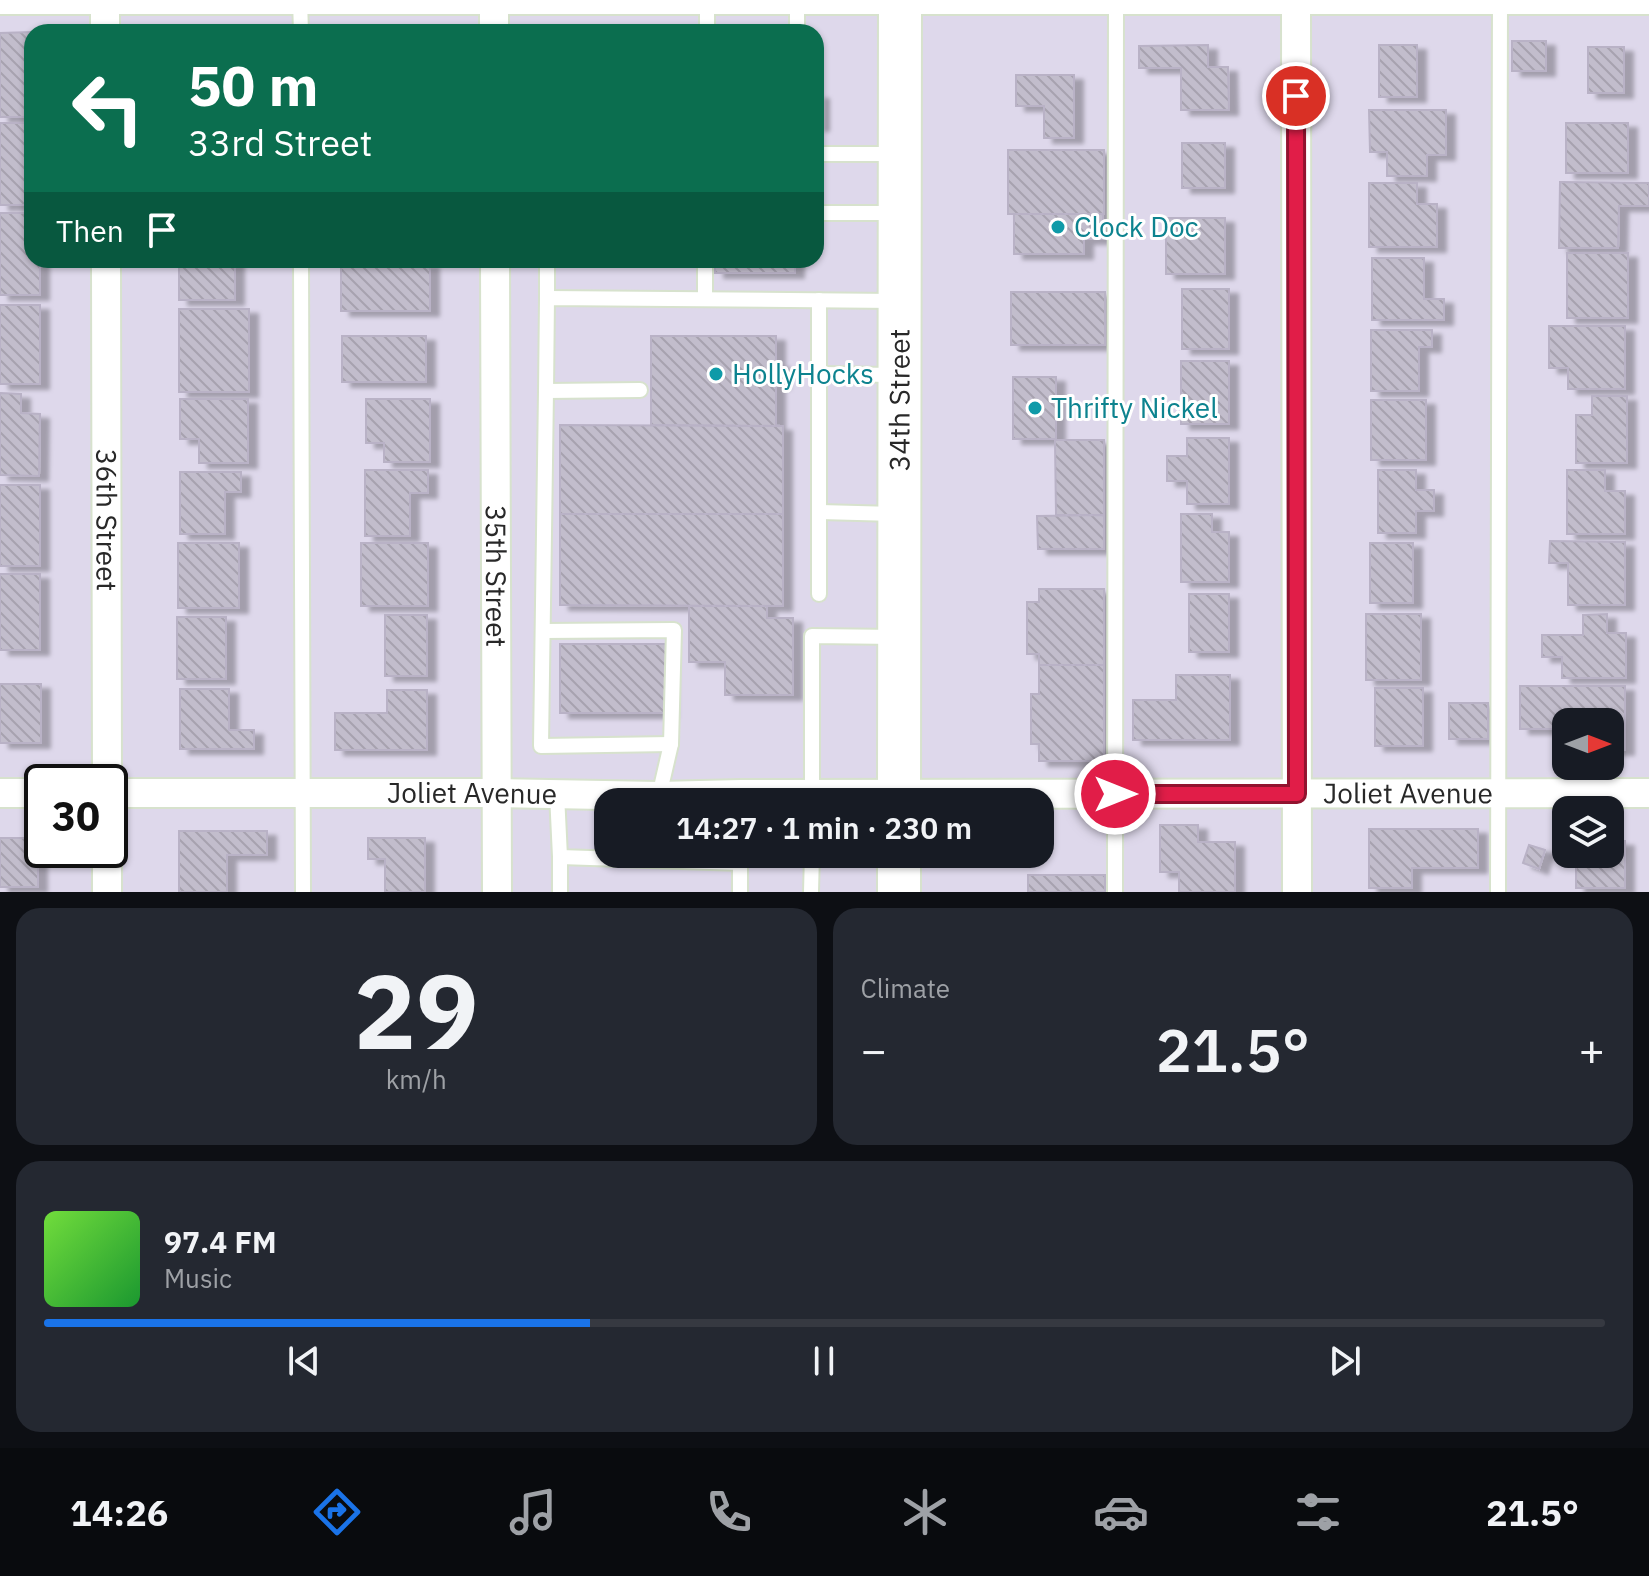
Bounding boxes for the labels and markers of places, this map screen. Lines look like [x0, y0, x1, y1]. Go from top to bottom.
pin [1262, 62, 1330, 130]
place label: Clock Doc [1074, 208, 1199, 245]
marker: Clock Doc [1049, 218, 1067, 236]
place label: HollyHocks [732, 355, 874, 392]
marker: HollyHocks [707, 365, 725, 383]
place label: Thrifty Nickel [1051, 389, 1218, 426]
marker: Thrifty Nickel [1026, 399, 1044, 417]

